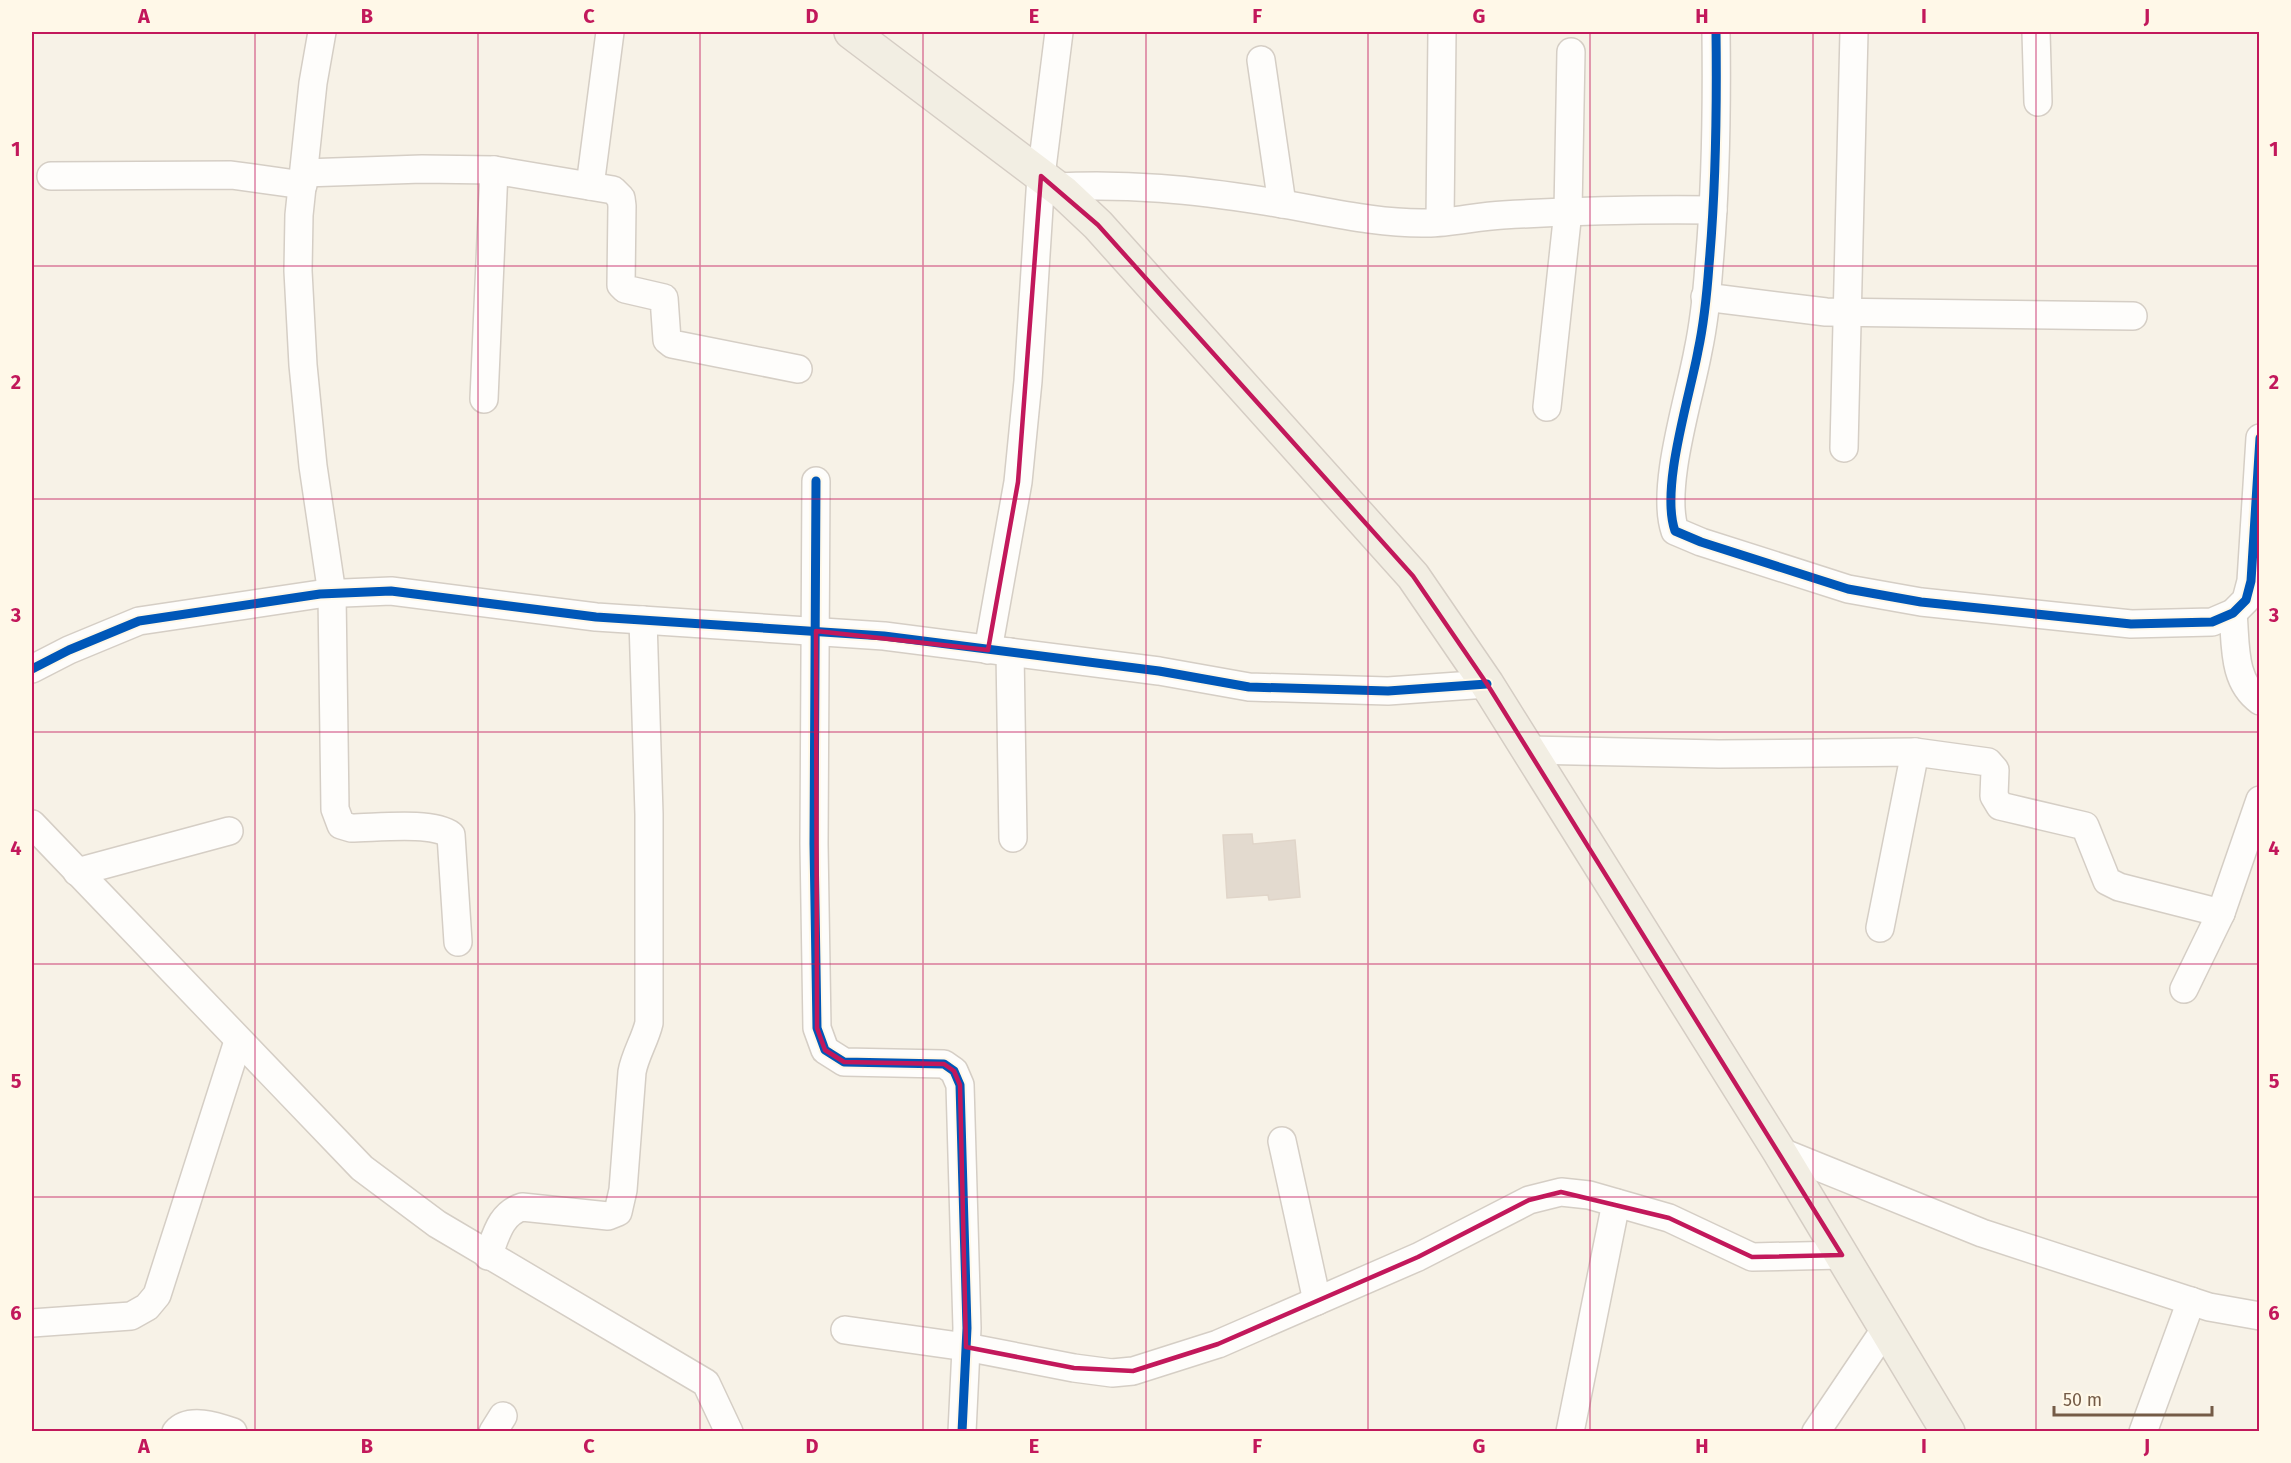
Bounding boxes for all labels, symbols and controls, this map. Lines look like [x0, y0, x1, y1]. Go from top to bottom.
text: A [137, 4, 151, 28]
text: B [361, 4, 373, 28]
text: C [583, 4, 595, 28]
text: D [805, 4, 819, 28]
text: E [1029, 4, 1039, 28]
text: F [1252, 4, 1262, 28]
text: G [1473, 4, 1485, 28]
text: H [1695, 4, 1709, 28]
text: I [1921, 4, 1927, 28]
text: J [2143, 4, 2150, 28]
text: 1 [11, 137, 21, 161]
text: 1 [2269, 137, 2279, 161]
text: 2 [11, 370, 21, 394]
text: 2 [2269, 370, 2279, 394]
text: 3 [10, 603, 21, 627]
text: 3 [2268, 603, 2279, 627]
text: 4 [10, 836, 22, 860]
text: 4 [2268, 836, 2280, 860]
text: 5 [11, 1069, 22, 1093]
text: 5 [2269, 1069, 2280, 1093]
text: 6 [10, 1301, 22, 1325]
text: 6 [2268, 1301, 2280, 1325]
scale bar [2054, 1379, 2212, 1417]
text: 50 m [2063, 1389, 2102, 1411]
text: A [137, 1434, 151, 1458]
text: B [361, 1434, 373, 1458]
text: C [583, 1434, 595, 1458]
text: D [805, 1434, 819, 1458]
text: E [1029, 1434, 1039, 1458]
text: F [1252, 1434, 1262, 1458]
text: G [1473, 1434, 1485, 1458]
text: H [1695, 1434, 1709, 1458]
text: I [1921, 1434, 1927, 1458]
text: J [2143, 1434, 2150, 1458]

